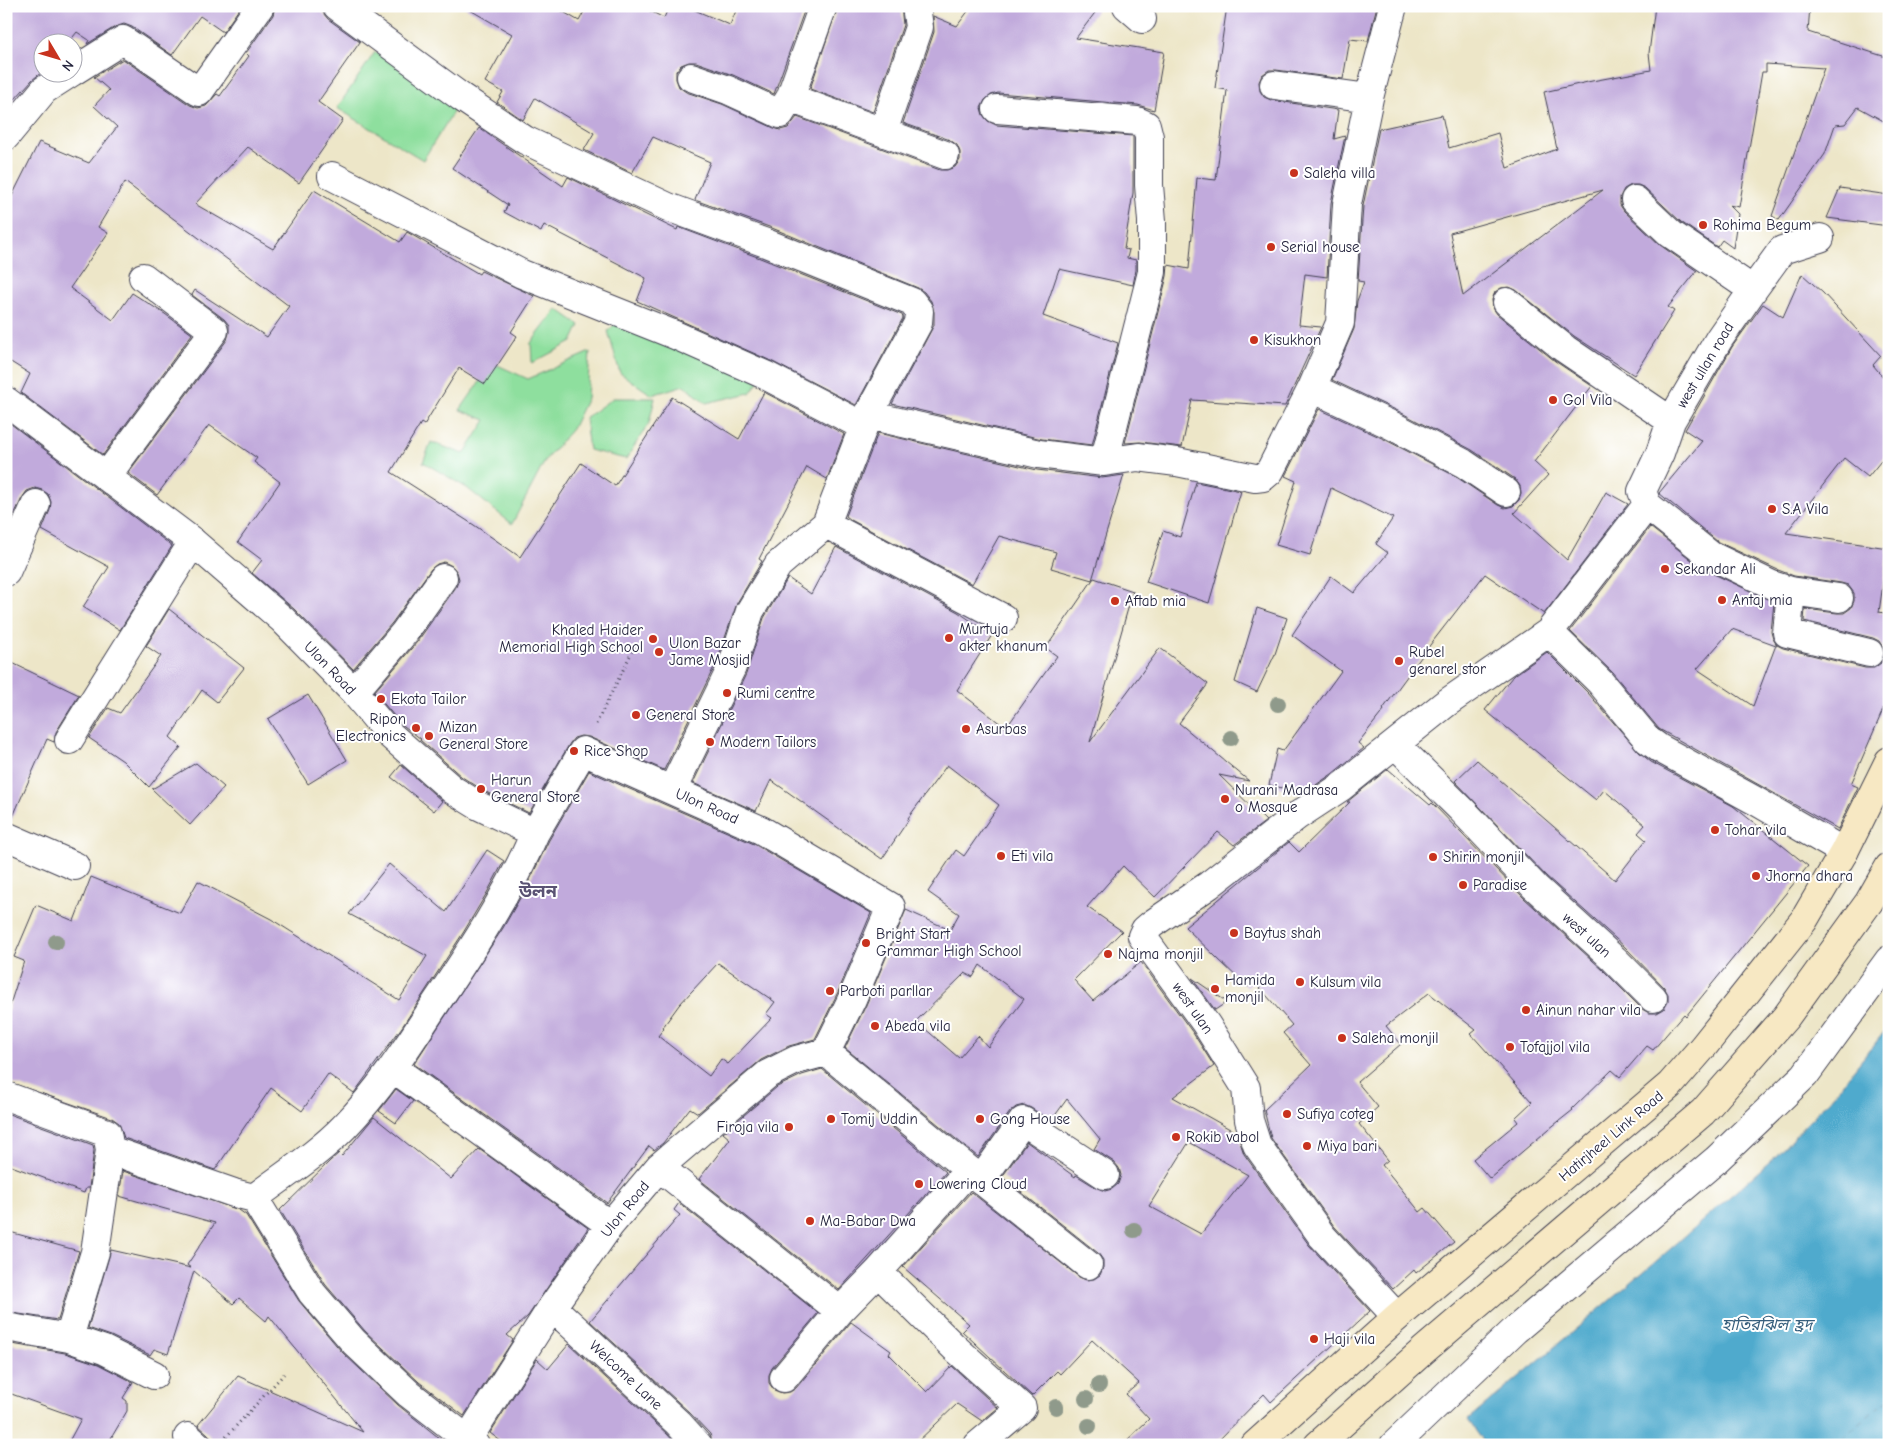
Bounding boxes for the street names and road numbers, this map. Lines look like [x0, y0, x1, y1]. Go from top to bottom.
street label: west ullan road [1672, 319, 1738, 411]
street label: Ulon Road [300, 638, 360, 698]
street label: Ulon Road [673, 784, 741, 828]
street label: west ulan [1559, 909, 1615, 961]
street label: west ulan [1169, 979, 1217, 1037]
street label: Hatirjheel Link Road [1555, 1087, 1667, 1185]
street label: Ulon Road [597, 1177, 653, 1241]
street label: Welcome Lane [586, 1336, 667, 1414]

